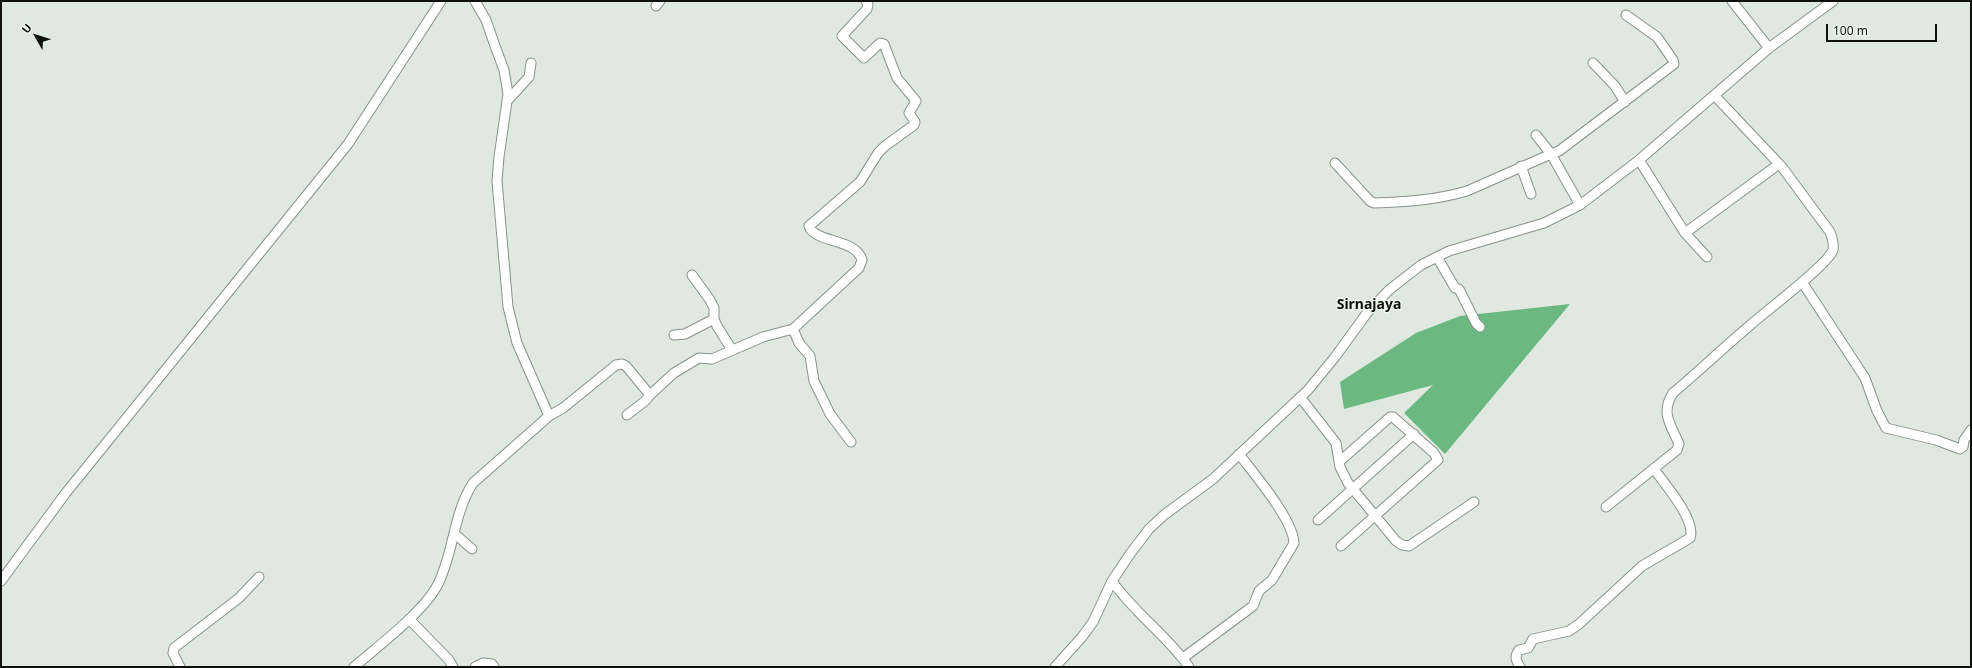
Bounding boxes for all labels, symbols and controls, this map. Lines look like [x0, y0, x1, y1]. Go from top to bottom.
north arrow [16, 16, 56, 56]
scale bar [1828, 16, 1939, 42]
text: U [18, 20, 35, 36]
text: 100 m [1833, 22, 1868, 39]
district label: Sirnajaya [1337, 297, 1401, 313]

